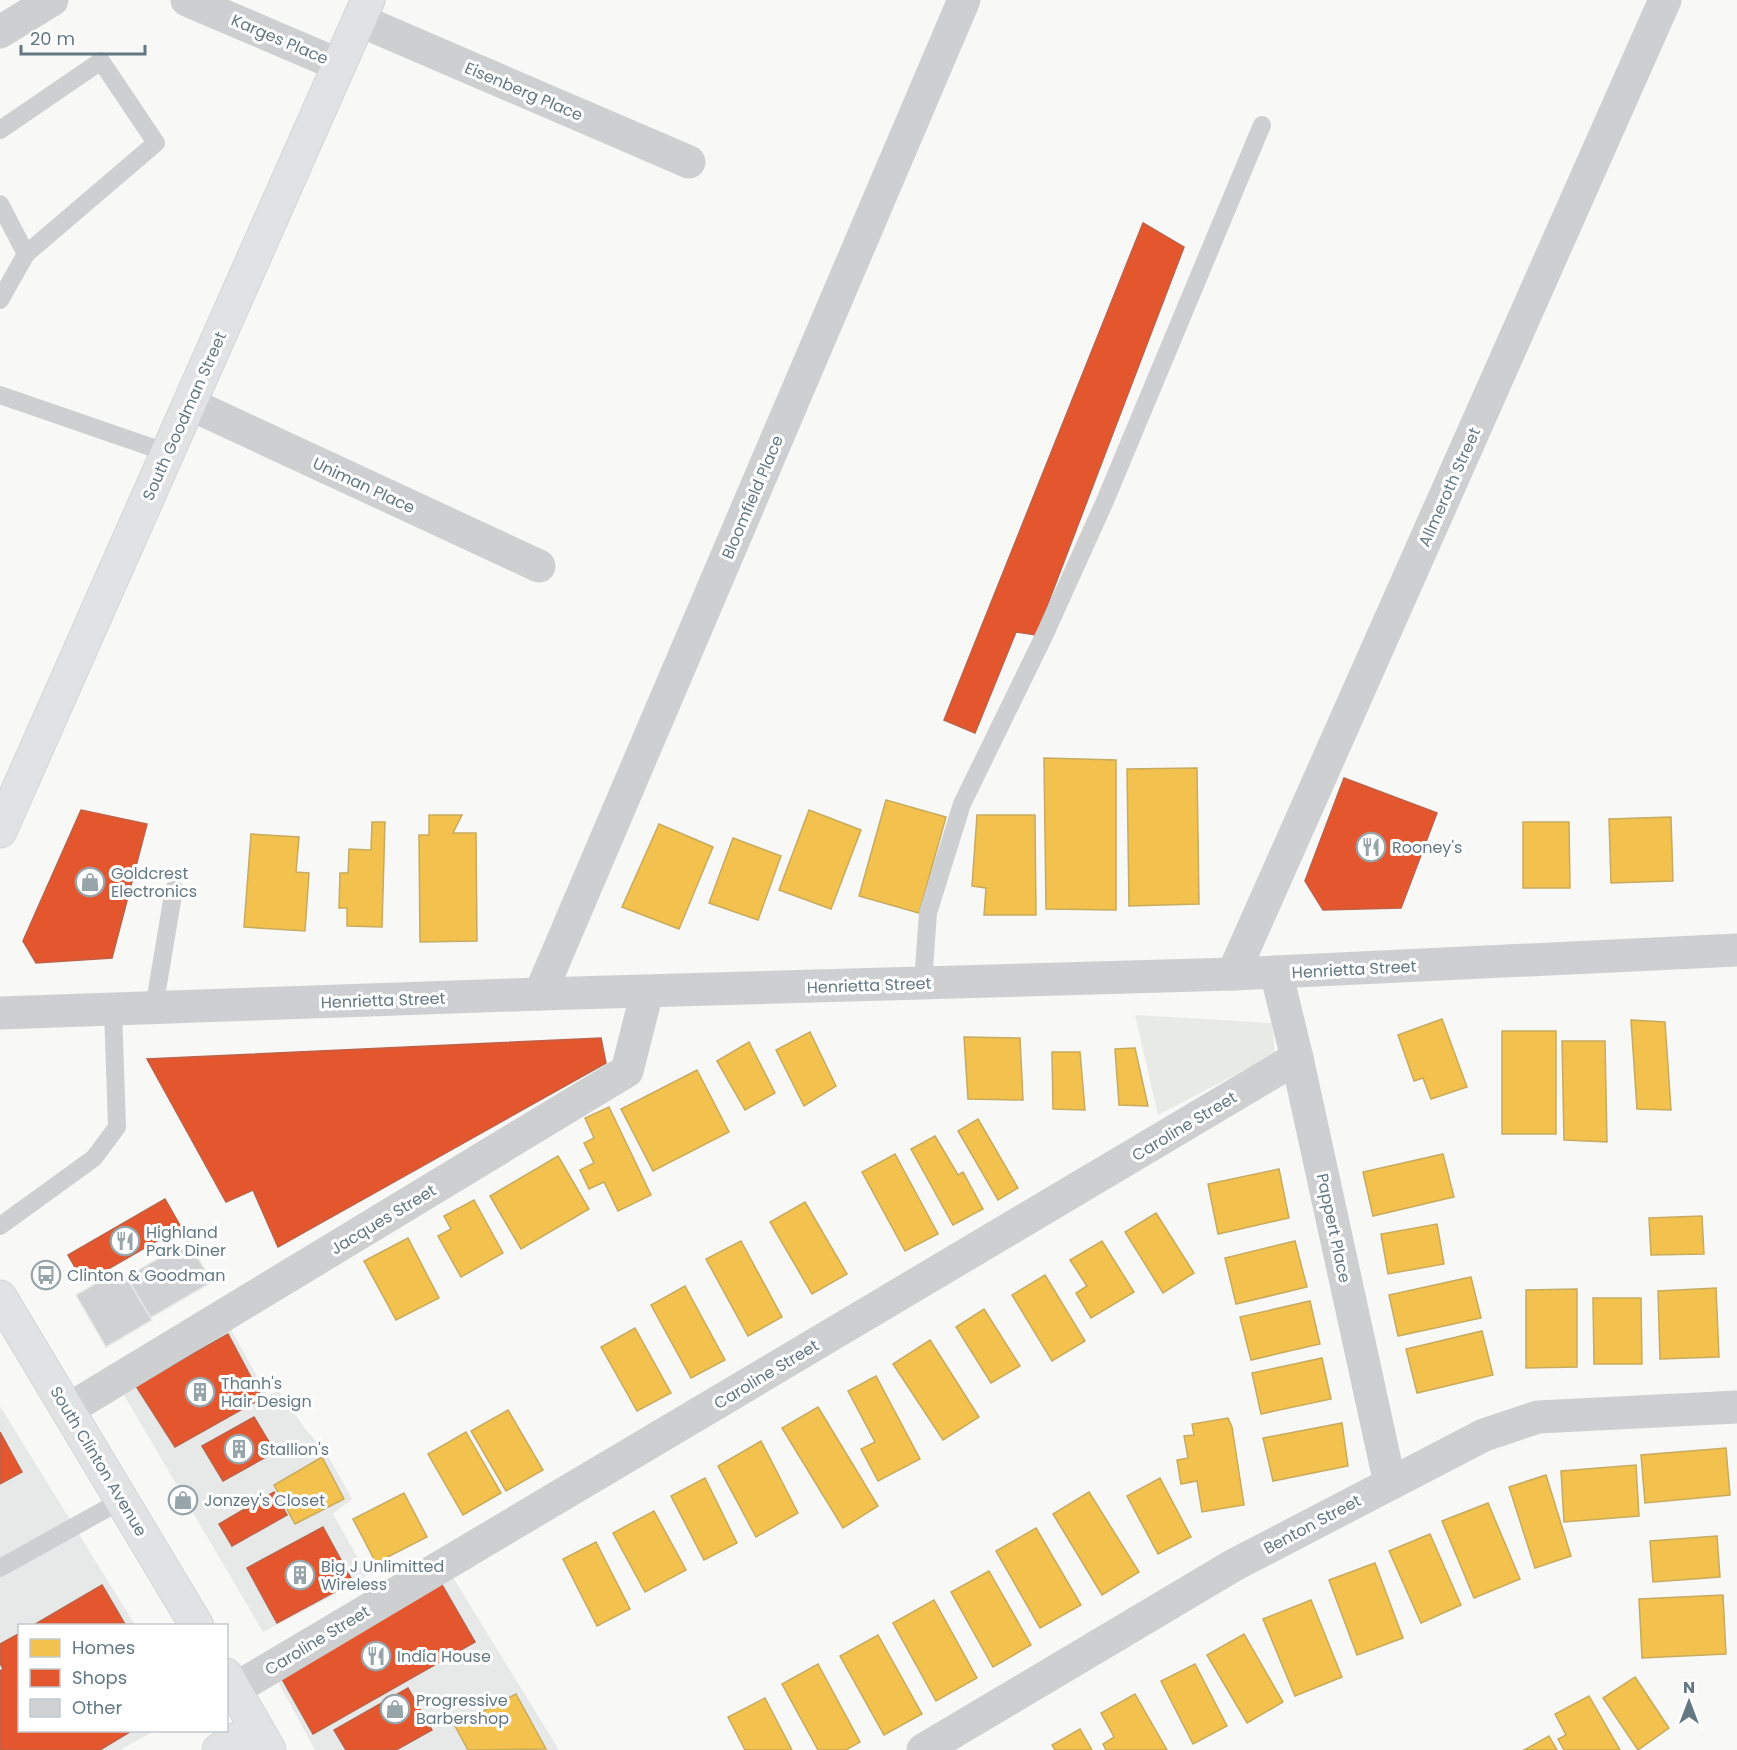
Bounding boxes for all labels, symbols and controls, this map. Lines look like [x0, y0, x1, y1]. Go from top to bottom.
street label: Karges Place [228, 9, 332, 70]
scale bar [21, 18, 146, 56]
text: 20 m [30, 26, 75, 51]
street label: Eisenberg Place [461, 56, 586, 127]
street label: South Goodman Street [137, 328, 232, 504]
street label: Allmeroth Street [1413, 424, 1486, 551]
street label: Bloomfield Place [716, 432, 789, 563]
street label: Uniman Place [309, 452, 419, 519]
restaurant icon: Rooney's [1355, 831, 1387, 863]
place label: Rooney's [1392, 836, 1462, 859]
place label: Goldcrest Electronics [111, 862, 197, 903]
shop icon: Goldcrest Electronics [74, 866, 106, 898]
street label: Henrietta Street [1291, 955, 1417, 984]
street label: Henrietta Street [806, 972, 932, 999]
street label: Henrietta Street [320, 987, 446, 1014]
street label: Caroline Street [1128, 1086, 1241, 1167]
street label: Pappert Place [1311, 1171, 1356, 1285]
street label: Jacques Street [326, 1179, 441, 1260]
place label: Highland Park Diner [146, 1221, 226, 1262]
restaurant icon: Highland Park Diner [109, 1225, 141, 1257]
bus stop icon: Clinton & Goodman [30, 1259, 62, 1291]
place label: Clinton & Goodman [67, 1264, 225, 1287]
street label: Caroline Street [710, 1334, 823, 1415]
place label: Thanh's Hair Design [221, 1372, 312, 1413]
building icon: Thanh's Hair Design [184, 1376, 216, 1408]
street label: South Clinton Avenue [45, 1382, 153, 1541]
building icon: Stallion's [223, 1433, 255, 1465]
place label: Stallion's [260, 1438, 329, 1461]
shop icon: Jonzey's Closet [167, 1484, 199, 1516]
place label: Jonzey's Closet [204, 1489, 325, 1512]
street label: Benton Street [1259, 1489, 1365, 1560]
place label: Big J Unlimitted Wireless [321, 1555, 444, 1596]
building icon: Big J Unlimitted Wireless [284, 1559, 316, 1591]
street label: Caroline Street [261, 1600, 374, 1681]
legend [18, 1624, 228, 1732]
text: Homes [72, 1635, 135, 1660]
restaurant icon: India House [360, 1640, 392, 1672]
place label: India House [397, 1645, 491, 1668]
text: Shops [72, 1665, 127, 1690]
north arrow [1659, 1672, 1719, 1732]
text: N [1683, 1676, 1695, 1699]
place label: Progressive Barbershop [416, 1689, 509, 1730]
shop icon: Progressive Barbershop [379, 1693, 411, 1725]
text: Other [72, 1695, 122, 1720]

